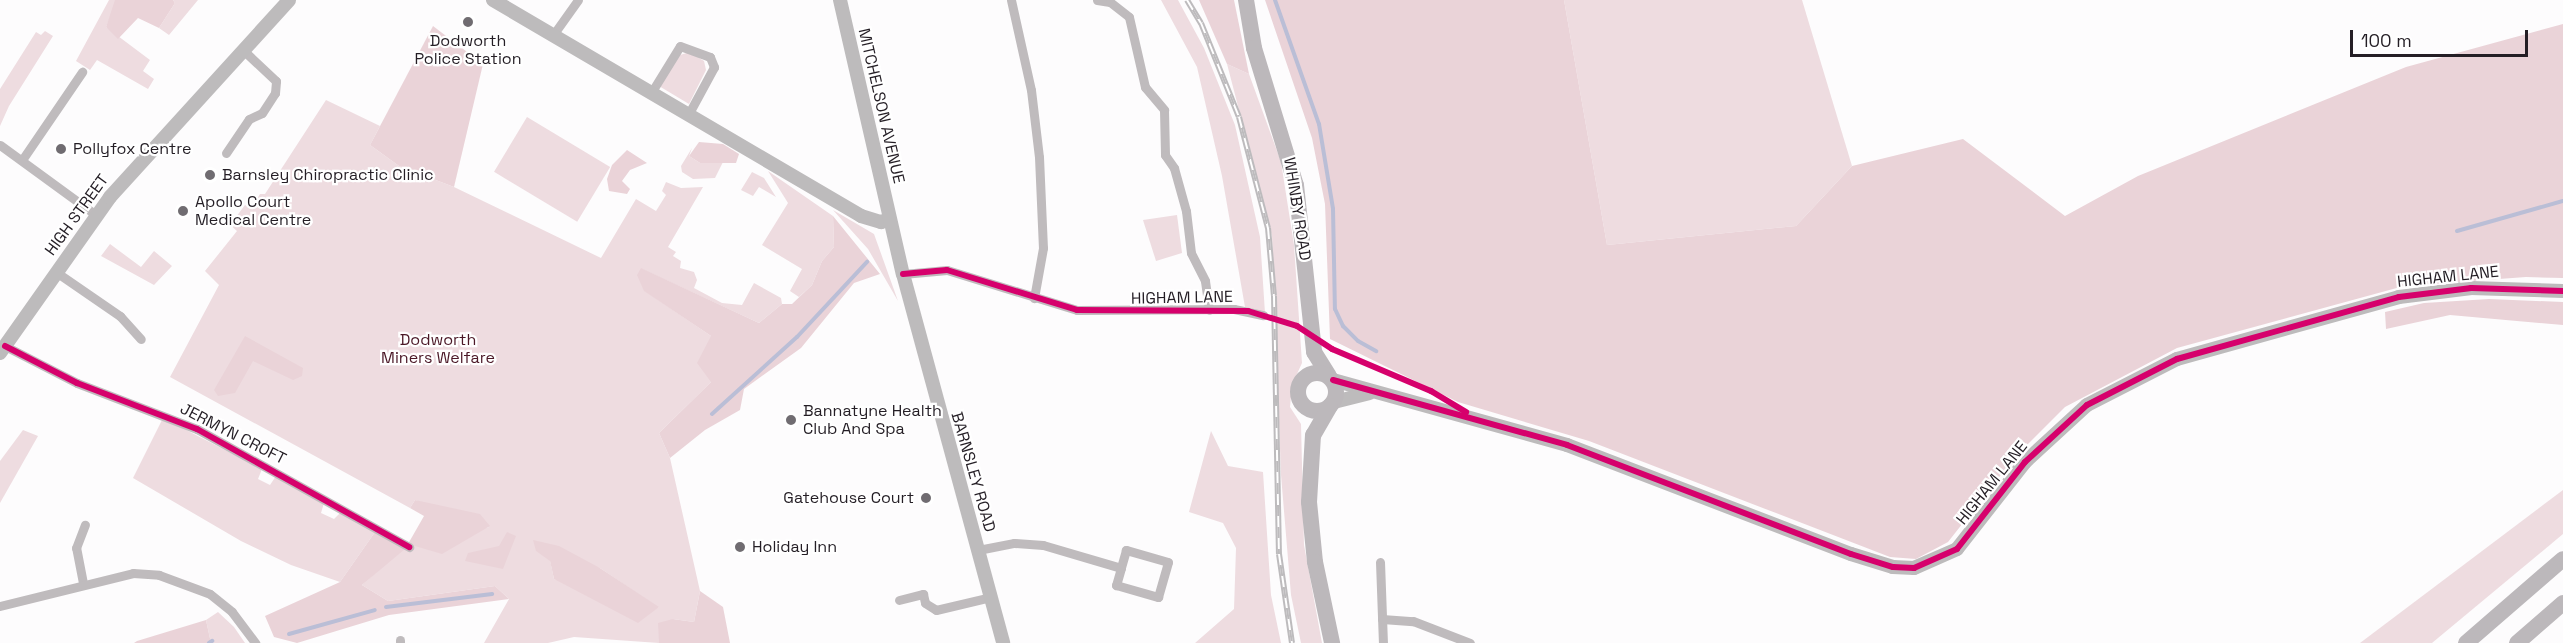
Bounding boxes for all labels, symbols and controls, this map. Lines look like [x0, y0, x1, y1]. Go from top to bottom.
marker: Dodworth Police Station [461, 15, 475, 29]
scale bar [2353, 18, 2532, 56]
street label: MITCHELSON AVENUE [854, 26, 908, 186]
text: 100 m [2361, 29, 2412, 52]
place label: Dodworth Police Station [414, 31, 522, 69]
place label: Pollyfox Centre [73, 139, 191, 159]
marker: Pollyfox Centre [54, 142, 68, 156]
street label: WHINBY ROAD [1279, 156, 1315, 262]
place label: Barnsley Chiropractic Clinic [222, 165, 434, 185]
marker: Barnsley Chiropractic Clinic [203, 168, 217, 182]
street label: HIGH STREET [41, 171, 113, 259]
place label: Apollo Court Medical Centre [195, 192, 311, 230]
marker: Apollo Court Medical Centre [176, 204, 190, 218]
street label: HIGHAM LANE [2396, 262, 2500, 292]
street label: HIGHAM LANE [1131, 288, 1233, 308]
park label: Dodworth Miners Welfare [381, 330, 495, 368]
street label: JERMYN CROFT [177, 399, 289, 469]
place label: Bannatyne Health Club And Spa [803, 401, 942, 439]
street label: BARNSLEY ROAD [947, 410, 999, 534]
marker: Bannatyne Health Club And Spa [784, 413, 798, 427]
street label: HIGHAM LANE [1952, 437, 2032, 529]
place label: Gatehouse Court [783, 488, 914, 508]
marker: Gatehouse Court [919, 491, 933, 505]
place label: Holiday Inn [752, 537, 837, 557]
marker: Holiday Inn [733, 540, 747, 554]

